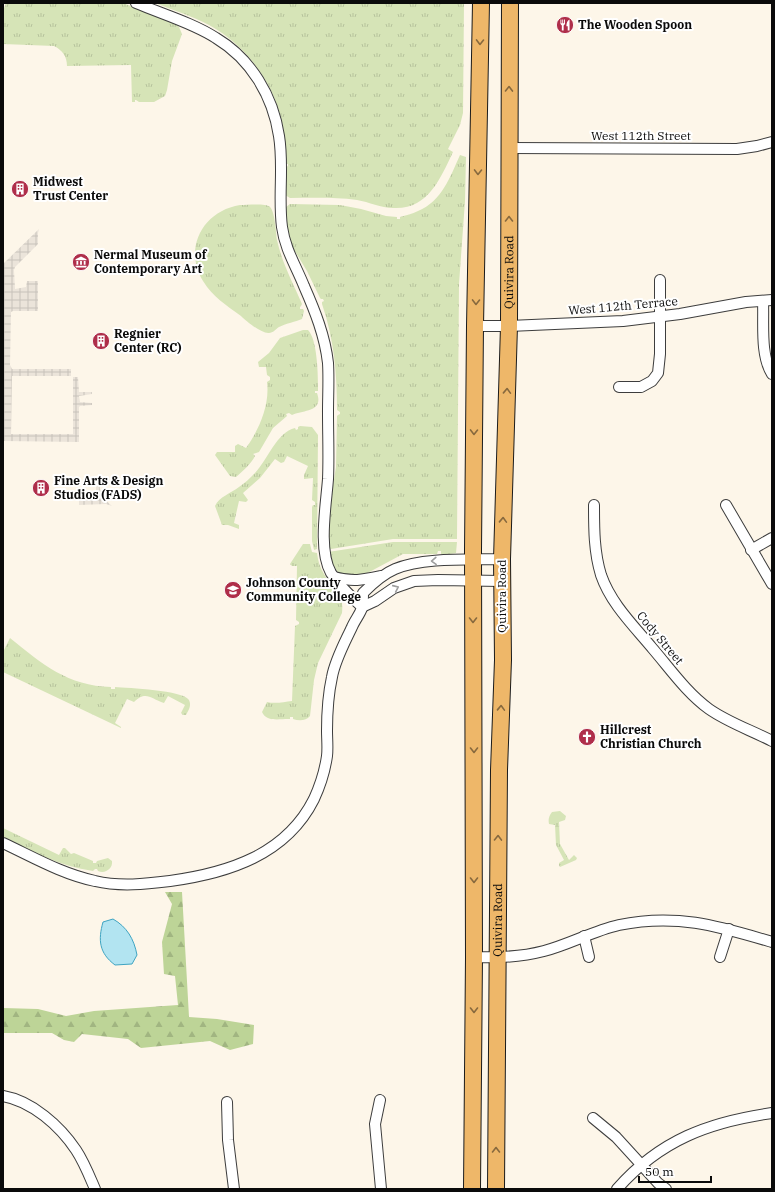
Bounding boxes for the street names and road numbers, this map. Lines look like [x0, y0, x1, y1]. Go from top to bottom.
street label: West 112th Street [591, 128, 691, 143]
street label: Quivira Road [501, 235, 516, 309]
street label: West 112th Terrace [568, 293, 678, 318]
street label: Quivira Road [494, 559, 509, 633]
street label: Cody Street [634, 608, 687, 667]
street label: Quivira Road [490, 883, 505, 957]

